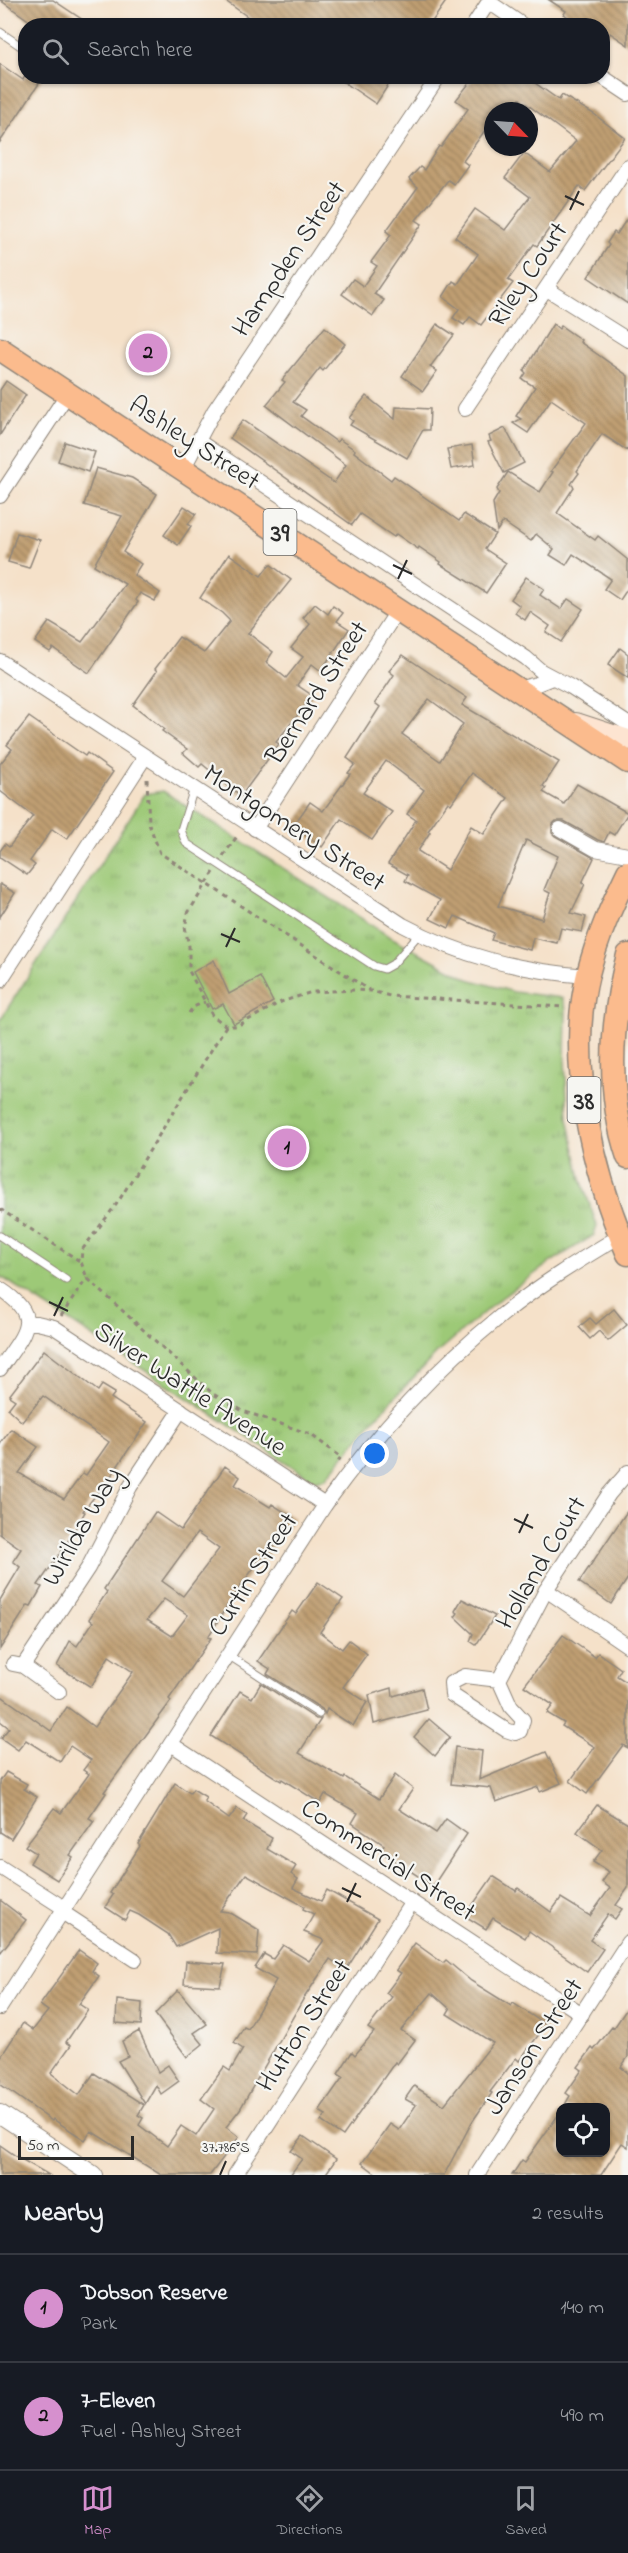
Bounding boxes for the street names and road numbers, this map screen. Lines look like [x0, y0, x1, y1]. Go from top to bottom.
street label: Hampden Street [223, 173, 357, 345]
street label: Riley Court [479, 215, 579, 336]
street label: Ashley Street [120, 387, 267, 501]
road number: 39 [264, 509, 296, 555]
street label: Bernard Street [256, 614, 379, 774]
street label: Montgomery Street [195, 755, 392, 903]
road number: 38 [568, 1077, 600, 1123]
street label: Silver Wattle Avenue [86, 1313, 294, 1468]
street label: Wirilda Way [33, 1460, 133, 1594]
street label: Holland Court [487, 1489, 597, 1637]
street label: Curtin Street [199, 1506, 309, 1645]
street label: Commercial Street [292, 1790, 483, 1932]
street label: Hutton Street [248, 1952, 363, 2100]
street label: Janson Street [476, 1971, 594, 2124]

